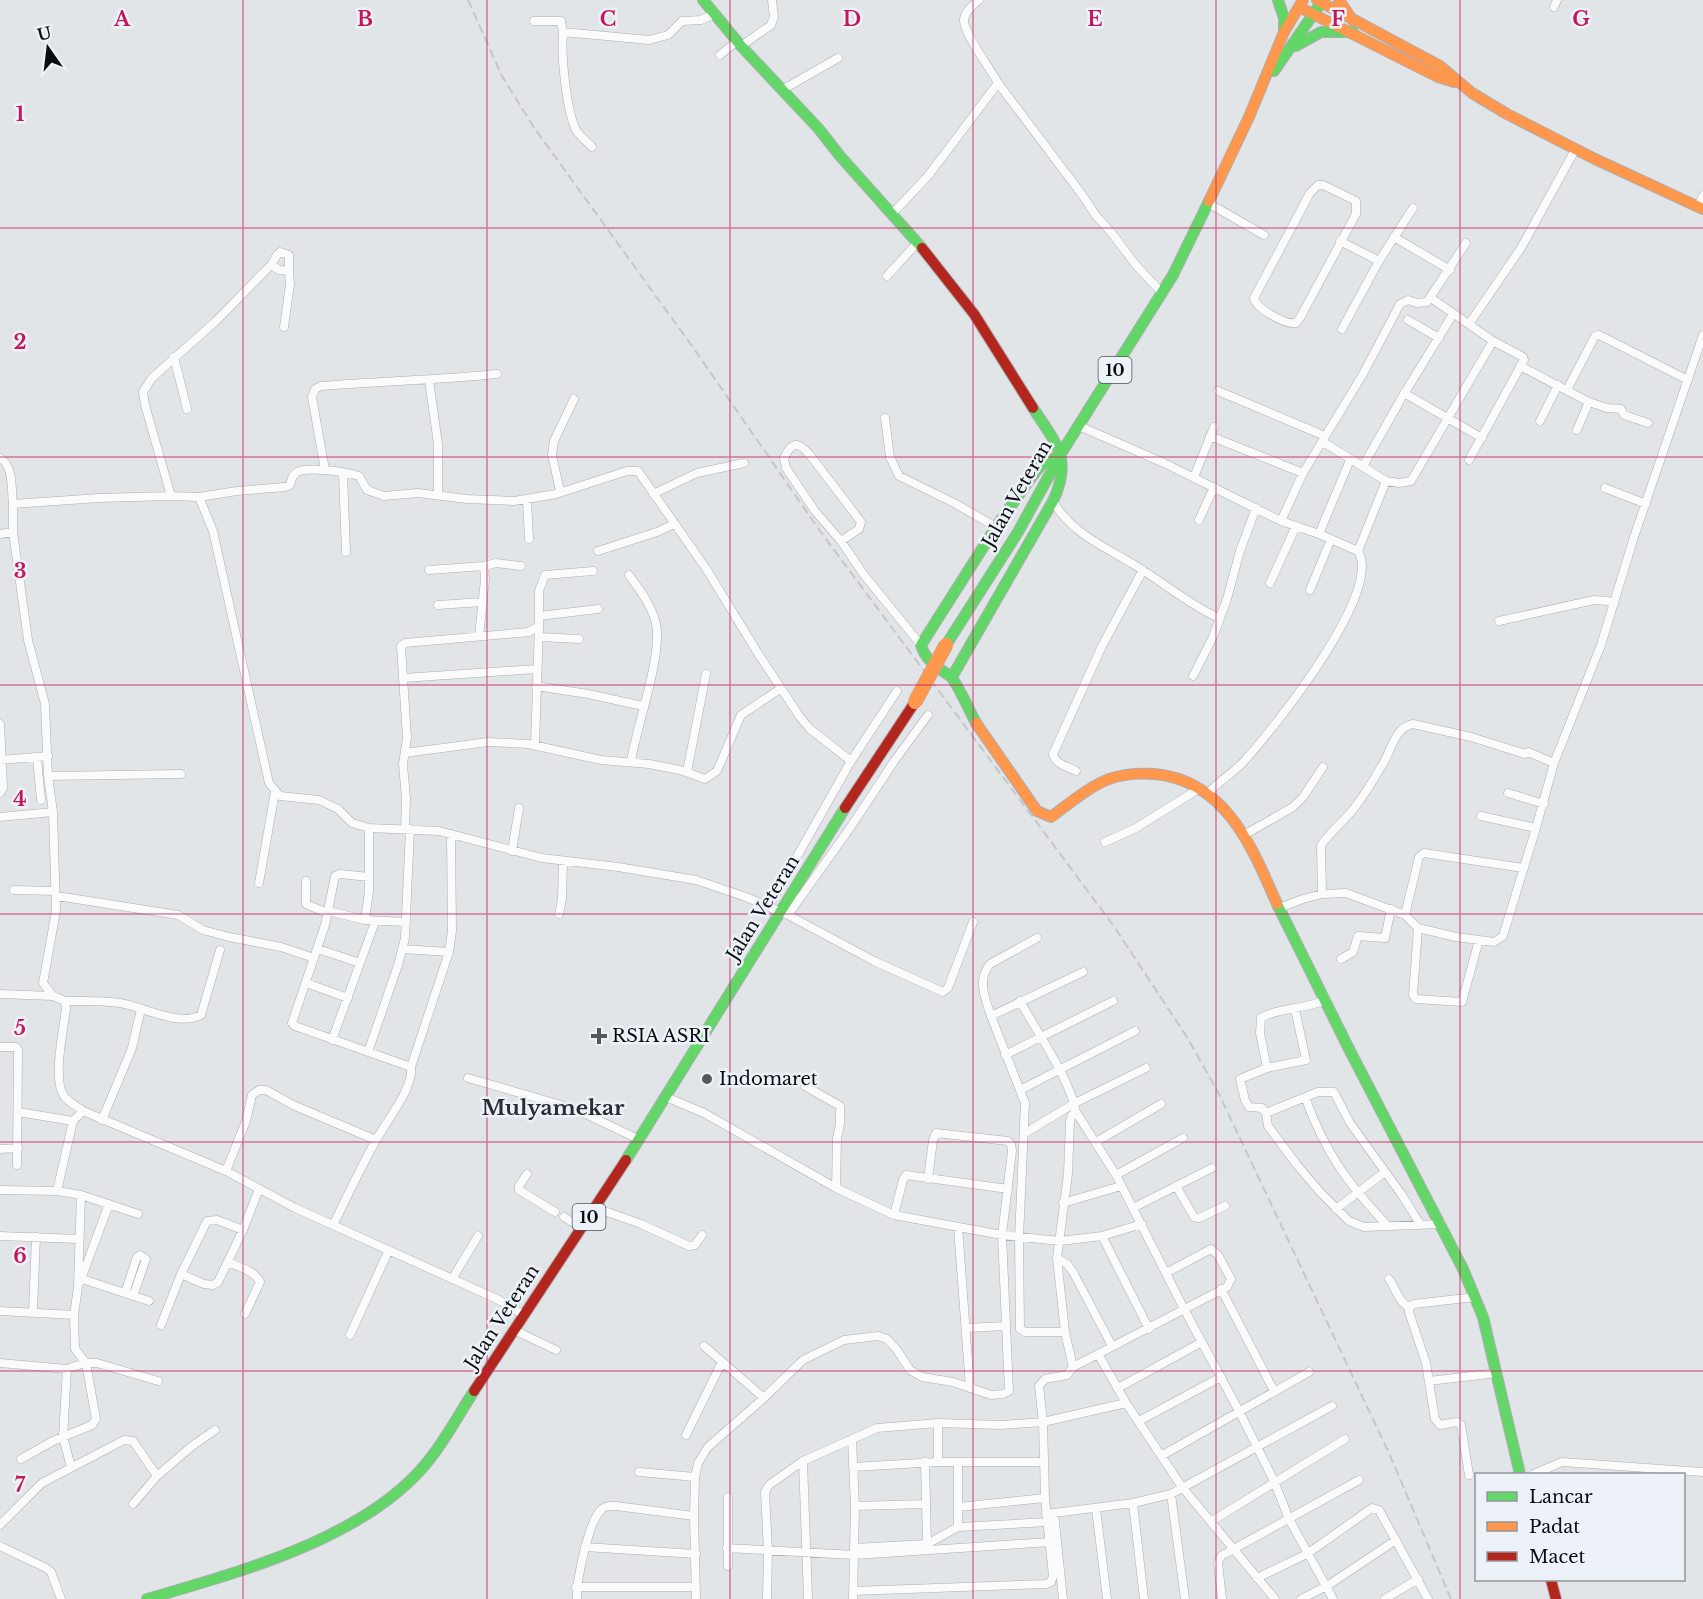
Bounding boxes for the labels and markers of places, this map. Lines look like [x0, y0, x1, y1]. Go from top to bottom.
place label: RSIA ASRI [612, 1025, 710, 1047]
marker: RSIA ASRI [590, 1027, 608, 1045]
place label: Indomaret [719, 1068, 818, 1090]
marker: Indomaret [700, 1072, 714, 1086]

